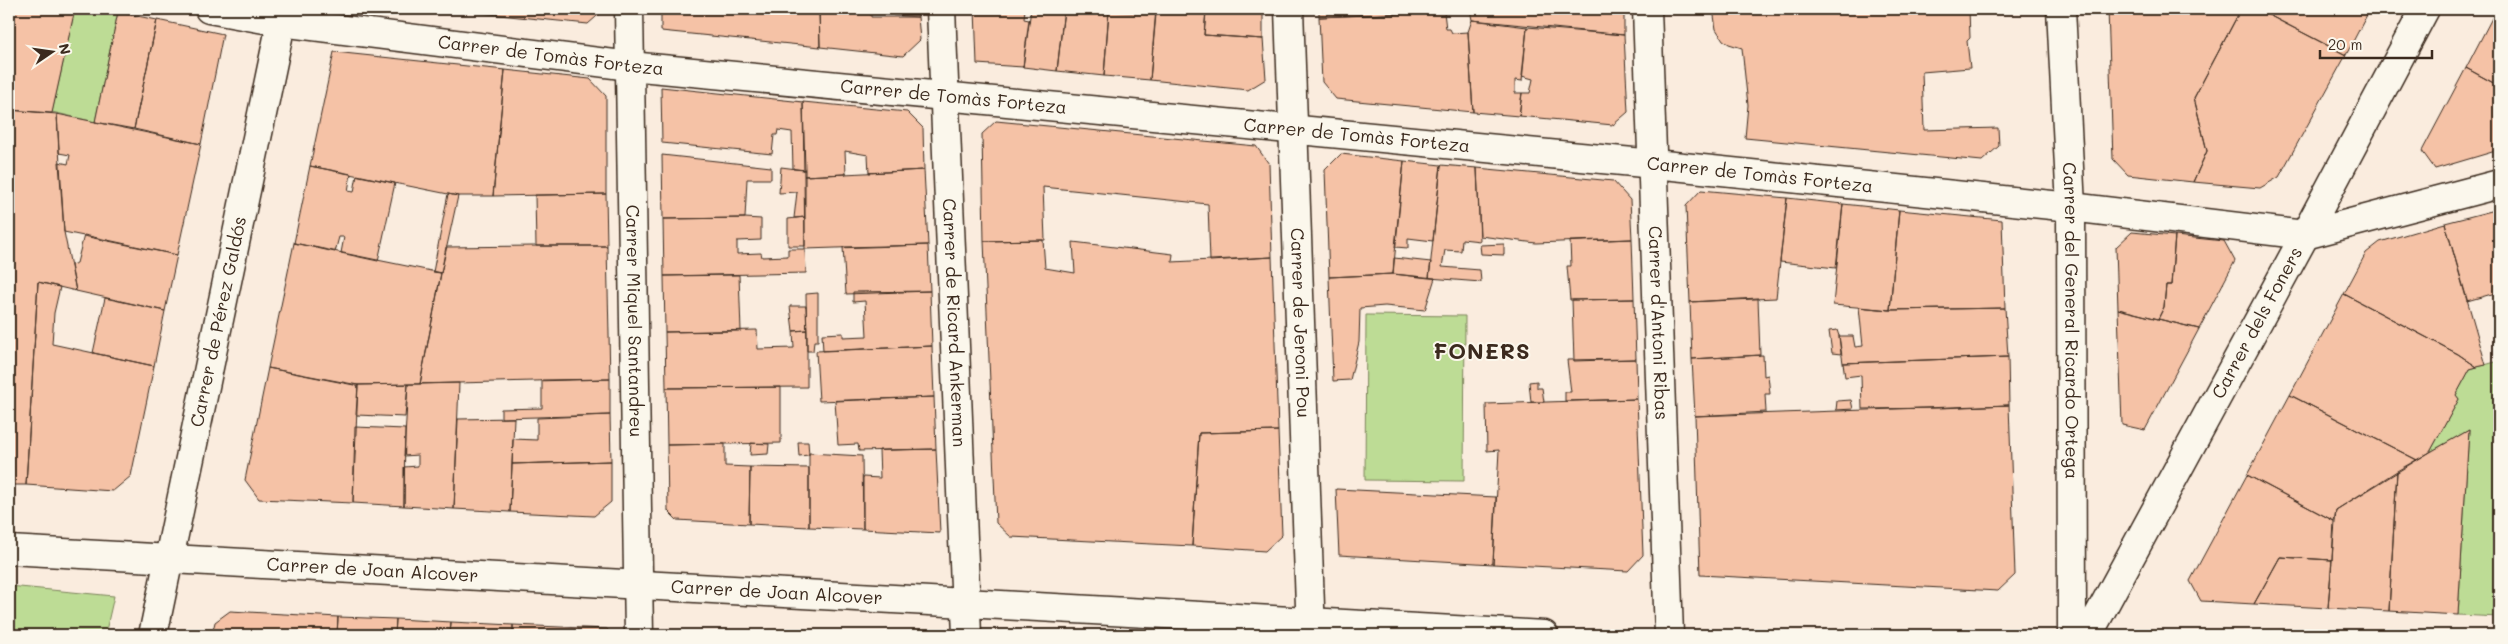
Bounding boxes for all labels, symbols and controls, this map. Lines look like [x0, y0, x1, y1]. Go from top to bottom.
north arrow [28, 28, 78, 78]
scale bar [2320, 28, 2433, 60]
street label: Carrer de Tomàs Forteza [437, 29, 665, 80]
text: 20 m [2328, 34, 2362, 54]
text: N [55, 42, 76, 56]
street label: Carrer de Tomàs Forteza [839, 73, 1068, 119]
street label: Carrer de Tomàs Forteza [1243, 112, 1471, 157]
street label: Carrer de Tomàs Forteza [1646, 150, 1874, 198]
street label: Carrer del General Ricardo Ortega [2058, 162, 2085, 479]
street label: Carrer de Ricard Ankerman [938, 198, 972, 448]
street label: Carrer Miquel Santandreu [621, 204, 649, 438]
street label: Carrer de Pérez Galdós [184, 214, 251, 429]
street label: Carrer d'Antoni Ribas [1644, 225, 1674, 420]
street label: Carrer de Jeroni Pou [1286, 227, 1316, 418]
street label: Carrer dels Foners [2205, 242, 2307, 403]
district label: FONERS [1433, 336, 1531, 365]
street label: Carrer de Joan Alcover [266, 551, 479, 587]
street label: Carrer de Joan Alcover [670, 574, 883, 609]

